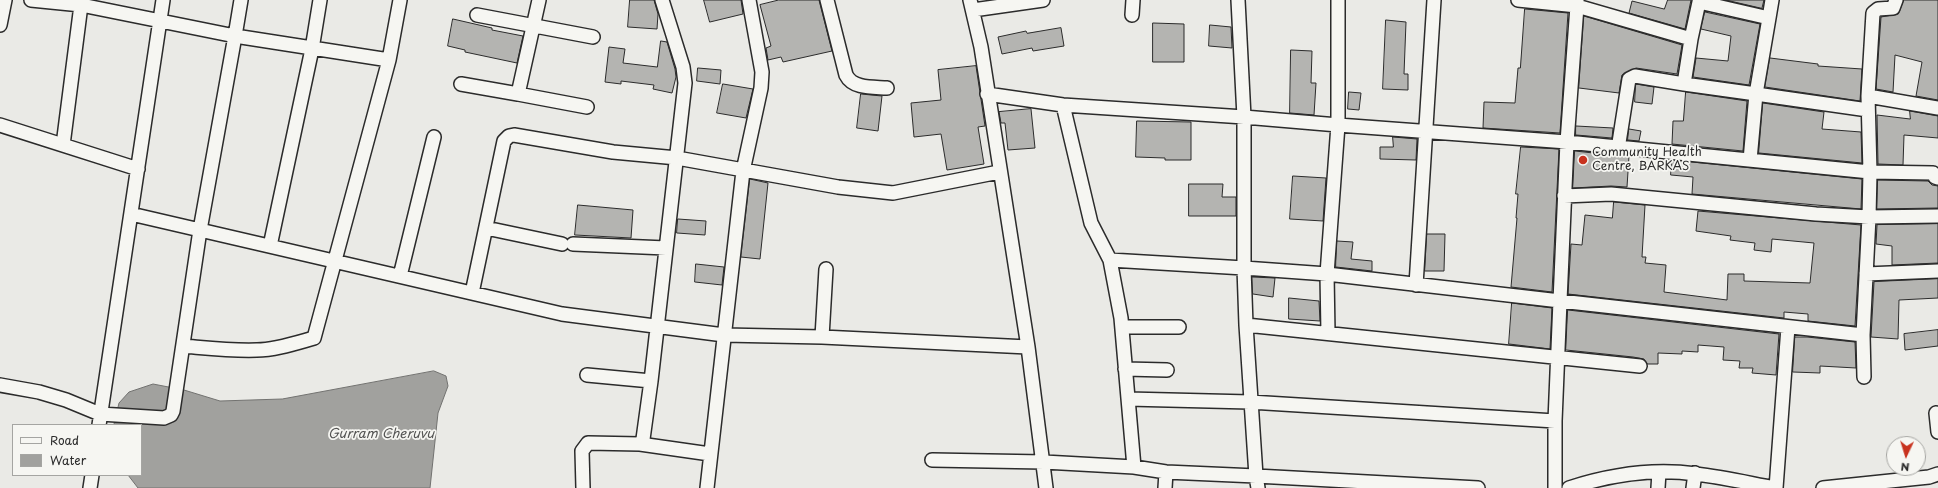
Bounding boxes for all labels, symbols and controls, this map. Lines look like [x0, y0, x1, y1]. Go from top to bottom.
place label: Community Health Centre, BARKAS [1592, 146, 1702, 174]
marker: Community Health Centre, BARKAS [1577, 154, 1589, 166]
legend [12, 424, 142, 476]
water label: Gurram Cheruvu [328, 426, 434, 442]
text: Road [50, 431, 79, 449]
north arrow [1886, 436, 1926, 476]
text: Water [50, 451, 86, 469]
text: N [1900, 459, 1910, 476]

